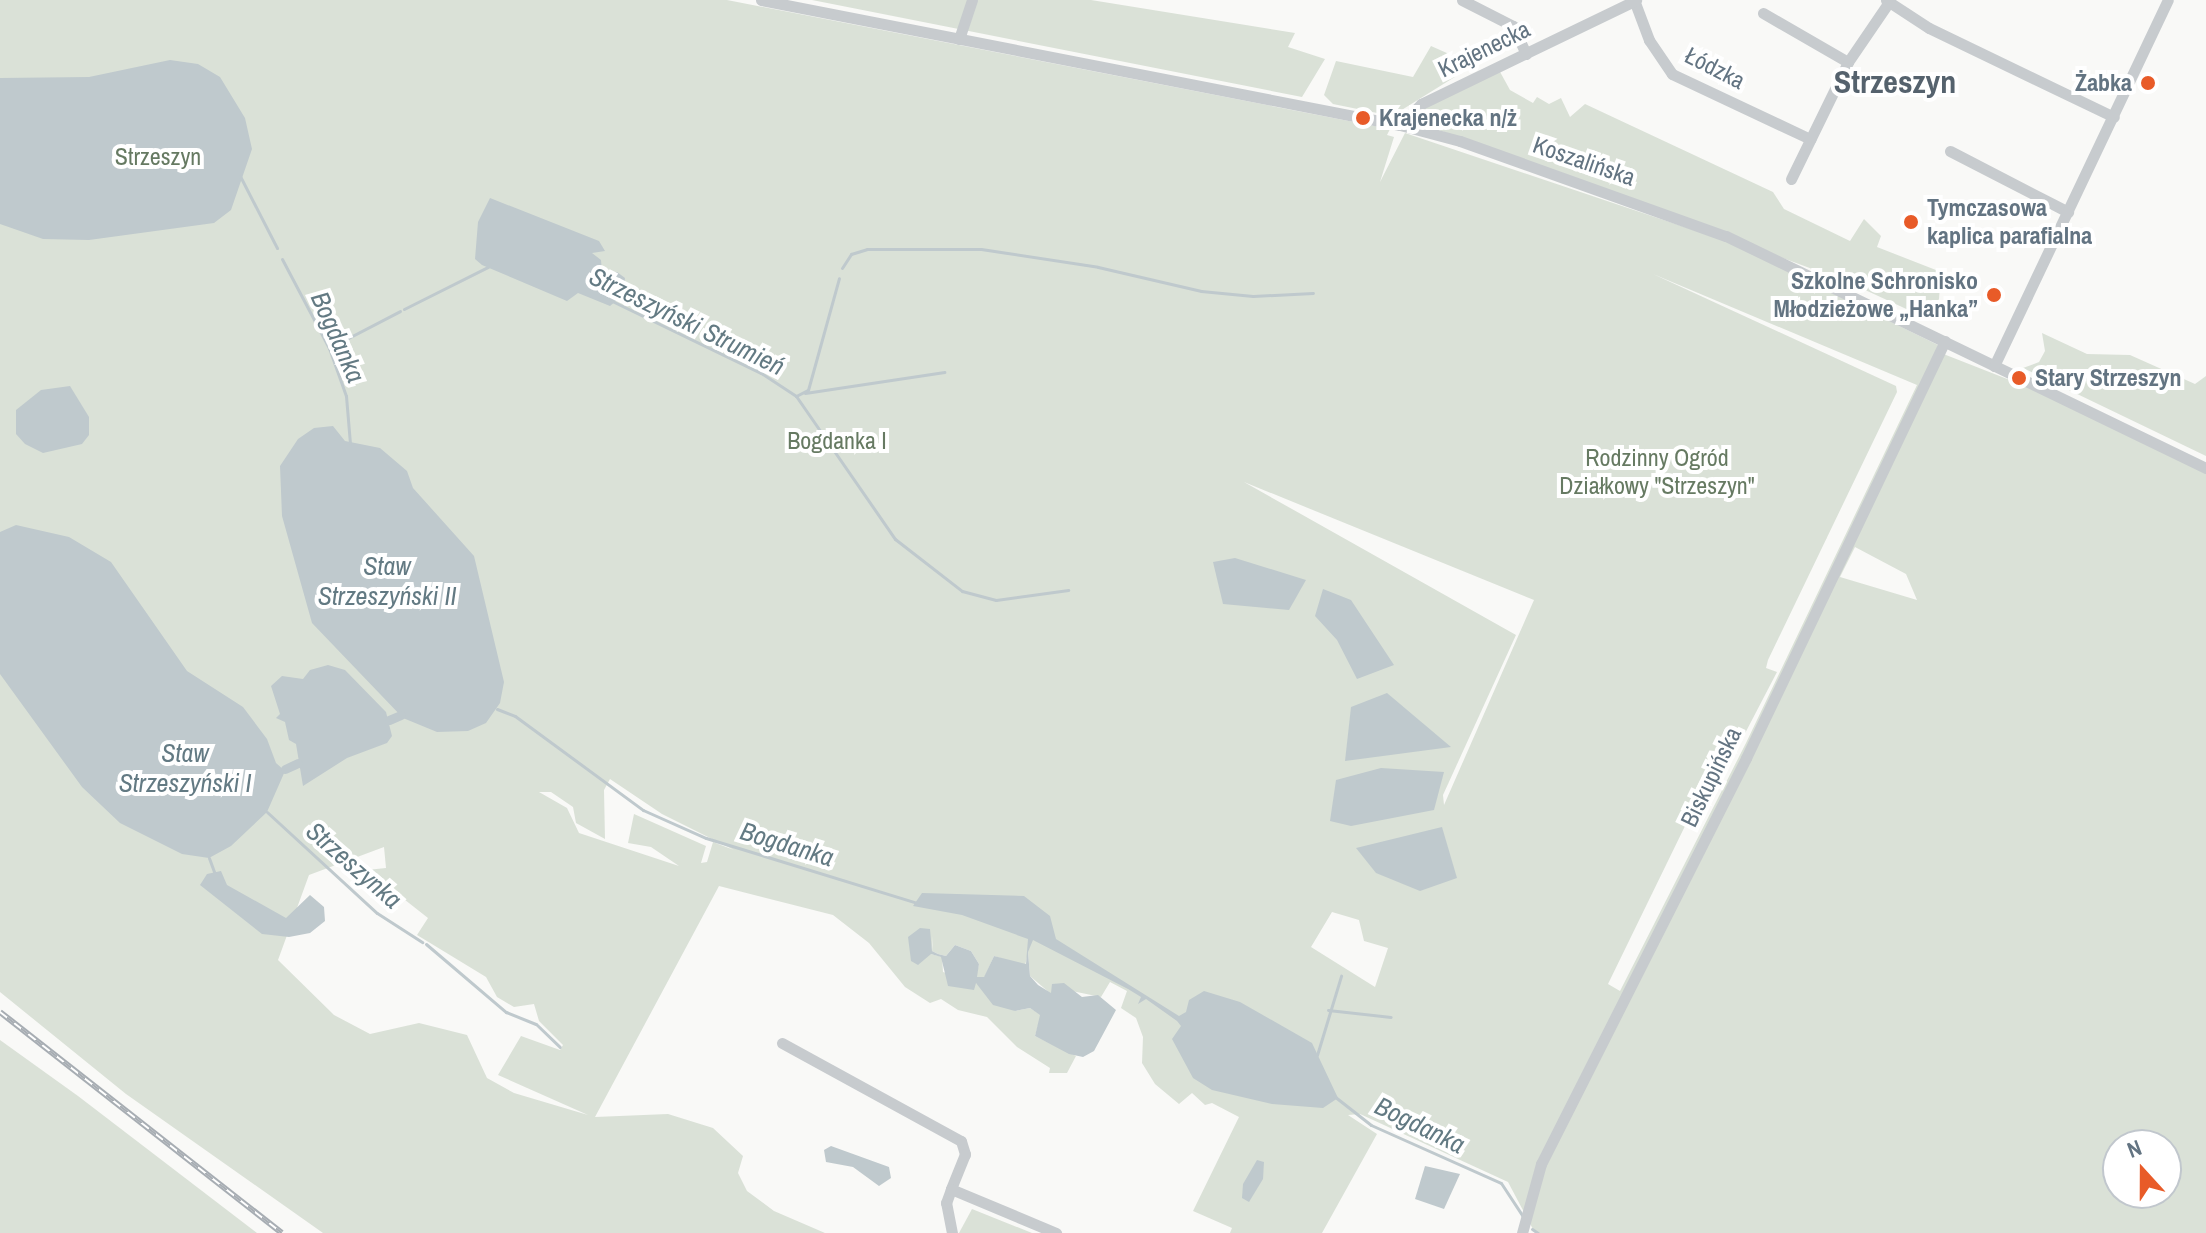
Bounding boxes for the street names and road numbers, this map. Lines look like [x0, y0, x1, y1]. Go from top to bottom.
street label: Krajenecka [1433, 14, 1535, 84]
street label: Łódzka [1680, 41, 1750, 95]
street label: Koszalińska [1529, 130, 1639, 192]
street label: Biskupińska [1675, 723, 1747, 831]

